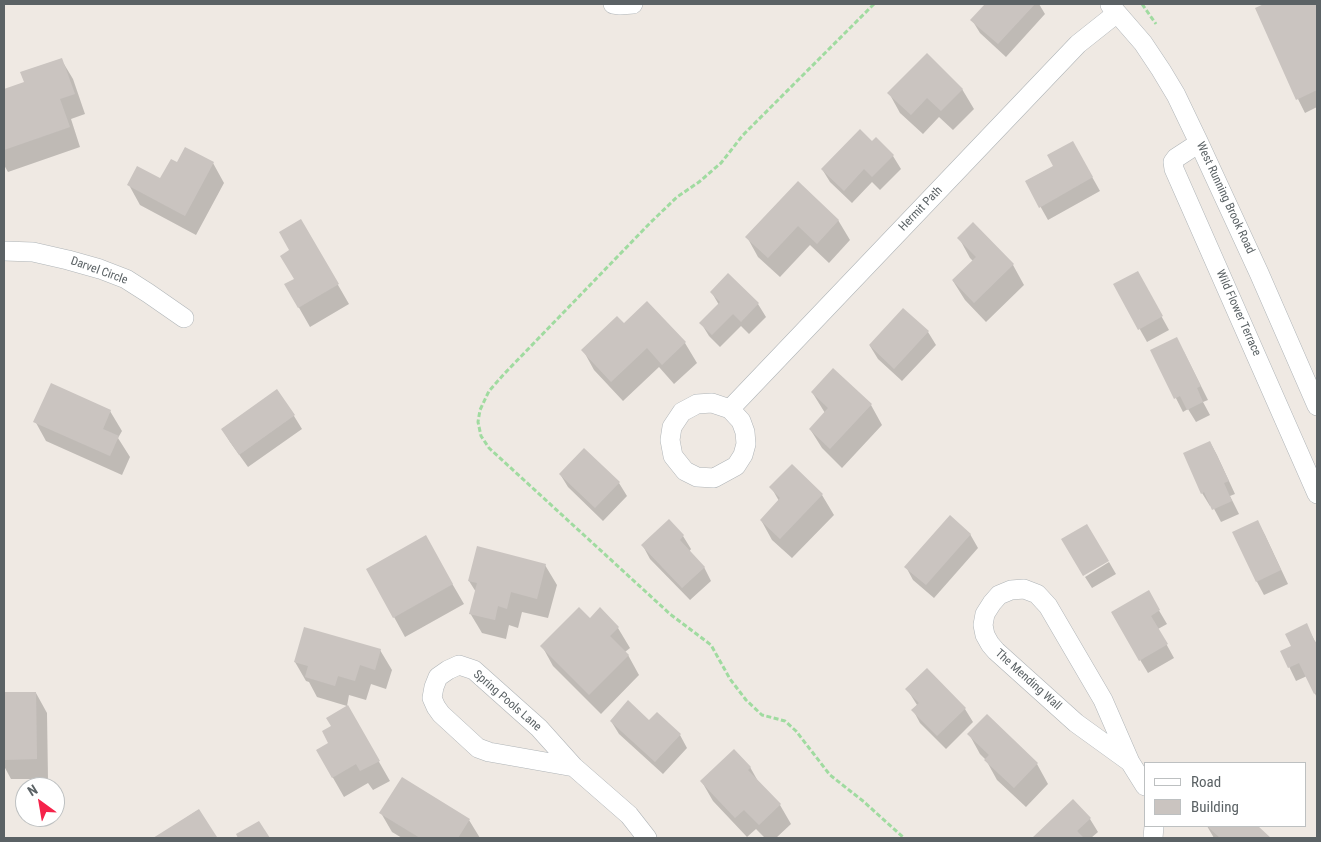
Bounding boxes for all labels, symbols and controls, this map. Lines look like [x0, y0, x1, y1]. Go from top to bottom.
street label: West Running Brook Road [1193, 140, 1257, 256]
street label: Hermit Path [896, 184, 946, 234]
street label: Darvel Circle [69, 254, 129, 288]
street label: Wild Flower Terrace [1213, 268, 1263, 358]
street label: The Mending Wall [992, 646, 1064, 714]
street label: Spring Pools Lane [470, 668, 544, 734]
legend [1144, 762, 1306, 827]
text: Road [1191, 773, 1221, 791]
north arrow [15, 777, 65, 827]
text: N [25, 781, 40, 799]
text: Building [1191, 798, 1239, 816]

